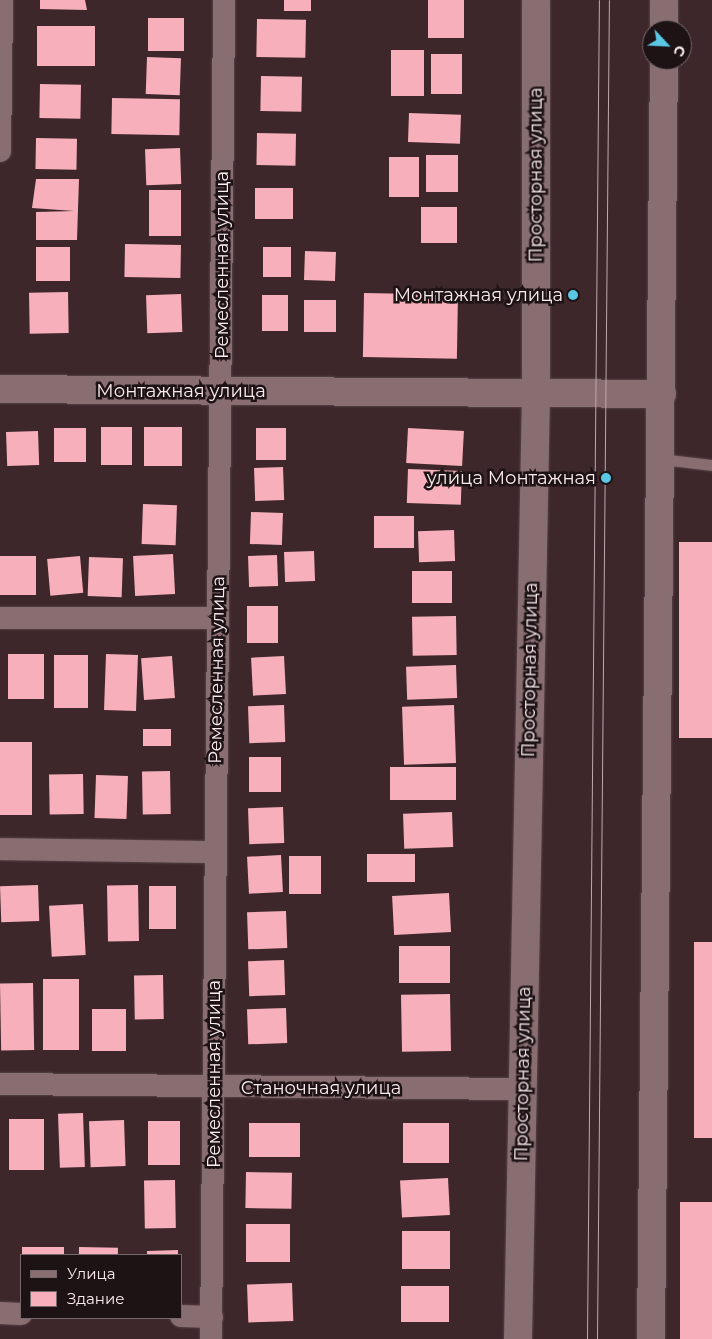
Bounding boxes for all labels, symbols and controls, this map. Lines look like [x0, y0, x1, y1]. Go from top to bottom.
north arrow [642, 20, 692, 70]
text: С [669, 42, 690, 59]
street label: Просторная улица [525, 88, 547, 262]
street label: Ремесленная улица [211, 171, 233, 359]
place label: Монтажная улица [394, 284, 563, 306]
marker: Монтажная улица [567, 289, 579, 301]
street label: Монтажная улица [96, 380, 266, 402]
place label: улица Монтажная [427, 467, 596, 489]
marker: улица Монтажная [600, 472, 612, 484]
street label: Ремесленная улица [205, 576, 229, 764]
street label: Просторная улица [518, 582, 542, 758]
street label: Ремесленная улица [203, 980, 225, 1168]
street label: Просторная улица [511, 986, 535, 1162]
street label: Станочная улица [241, 1077, 401, 1099]
legend [20, 1254, 182, 1319]
text: Улица [67, 1264, 115, 1283]
text: Здание [67, 1289, 125, 1308]

